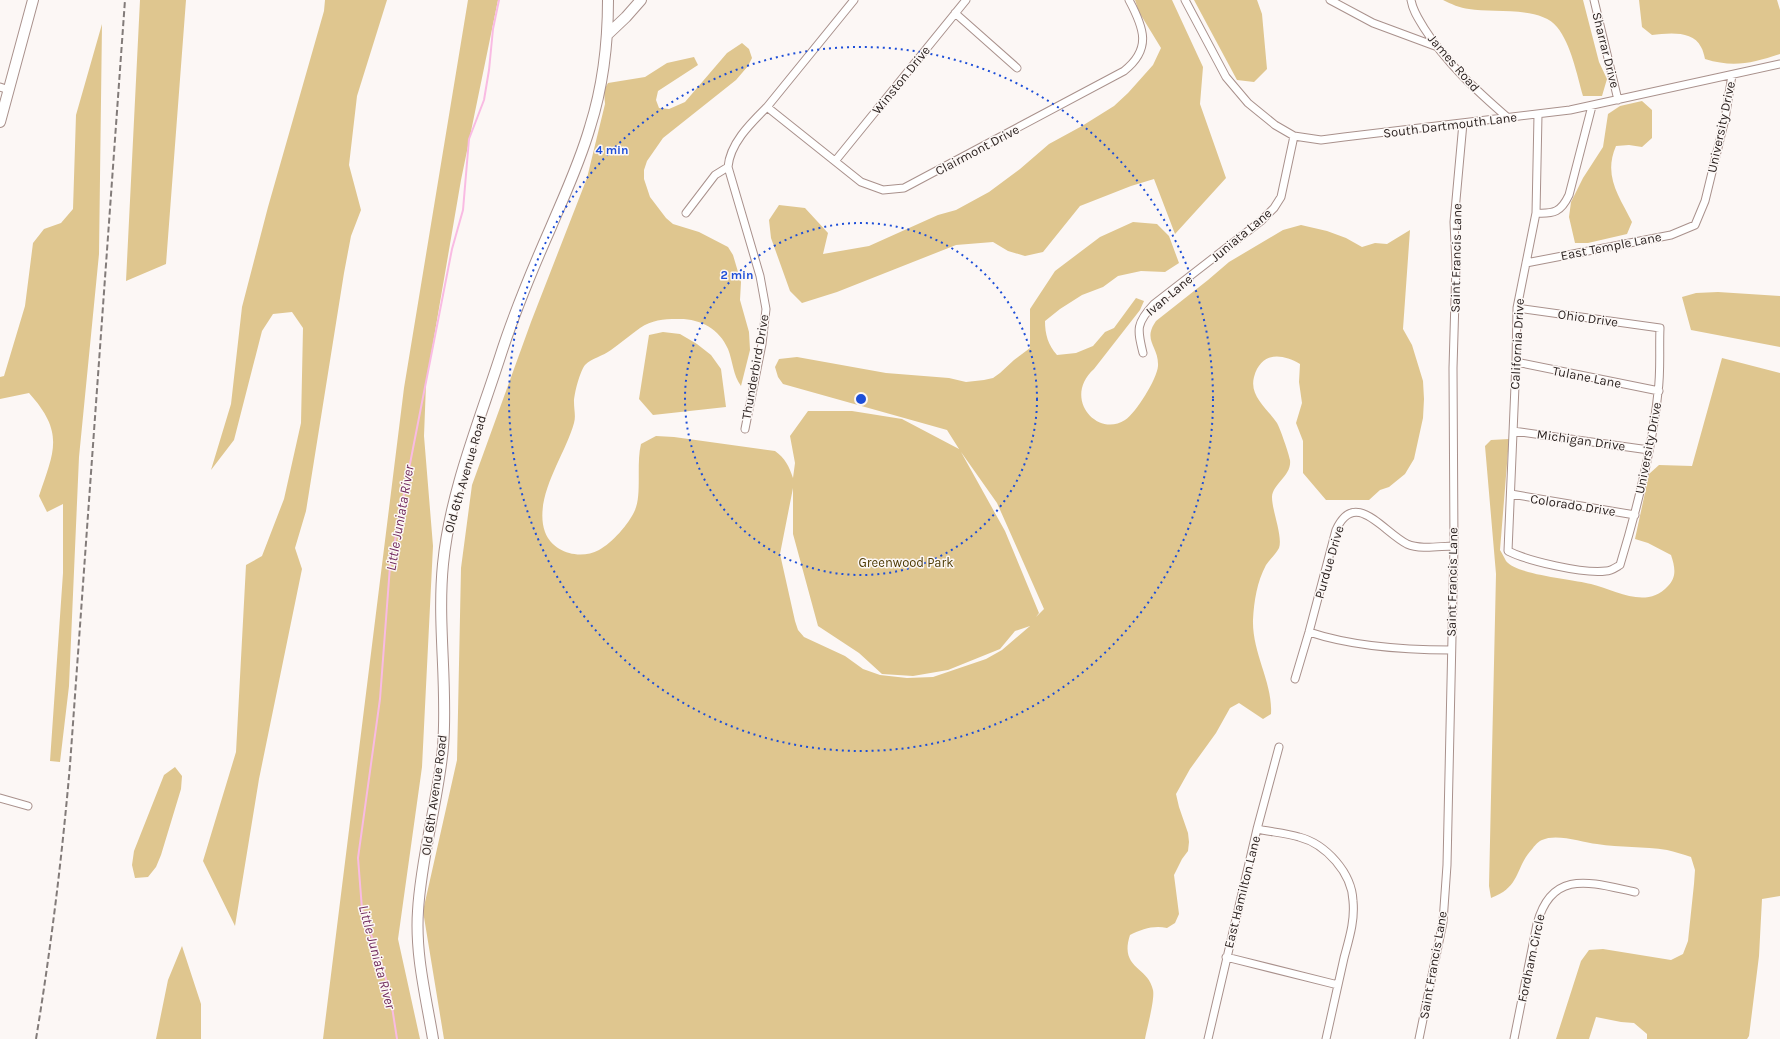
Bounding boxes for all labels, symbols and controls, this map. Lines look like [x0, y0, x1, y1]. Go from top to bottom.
street label: Sharrar Drive [1589, 11, 1623, 90]
street label: James Road [1425, 31, 1483, 95]
street label: Winston Drive [869, 43, 933, 117]
street label: University Drive [1704, 80, 1738, 174]
street label: South Dartmouth Lane [1382, 109, 1518, 141]
street label: Clairmont Drive [933, 121, 1022, 178]
text: 4 min [596, 143, 628, 157]
street label: Saint Francis Lane [1448, 203, 1464, 313]
street label: Juniata Lane [1207, 205, 1275, 265]
street label: East Temple Lane [1559, 229, 1663, 263]
text: 2 min [720, 268, 754, 282]
street label: Ivan Lane [1143, 271, 1196, 319]
street label: California Drive [1507, 298, 1527, 390]
street label: Ohio Drive [1557, 306, 1619, 330]
street label: Thunderbird Drive [738, 313, 772, 421]
street label: Tulane Lane [1551, 363, 1623, 391]
centre of rings [854, 392, 868, 406]
street label: University Drive [1632, 401, 1664, 495]
street label: Old 6th Avenue Road [441, 413, 489, 535]
street label: Michigan Drive [1536, 426, 1626, 454]
water label: Little Juniata River [382, 463, 418, 572]
street label: Colorado Drive [1529, 491, 1617, 519]
street label: Purdue Drive [1311, 523, 1347, 600]
street label: Saint Francis Lane [1444, 527, 1460, 637]
park label: Greenwood Park [858, 555, 954, 570]
street label: Old 6th Avenue Road [418, 734, 450, 856]
street label: East Hamilton Lane [1221, 834, 1263, 950]
water label: Little Juniata River [355, 903, 399, 1012]
street label: Saint Francis Lane [1416, 909, 1450, 1020]
street label: Fordham Circle [1514, 912, 1548, 1003]

